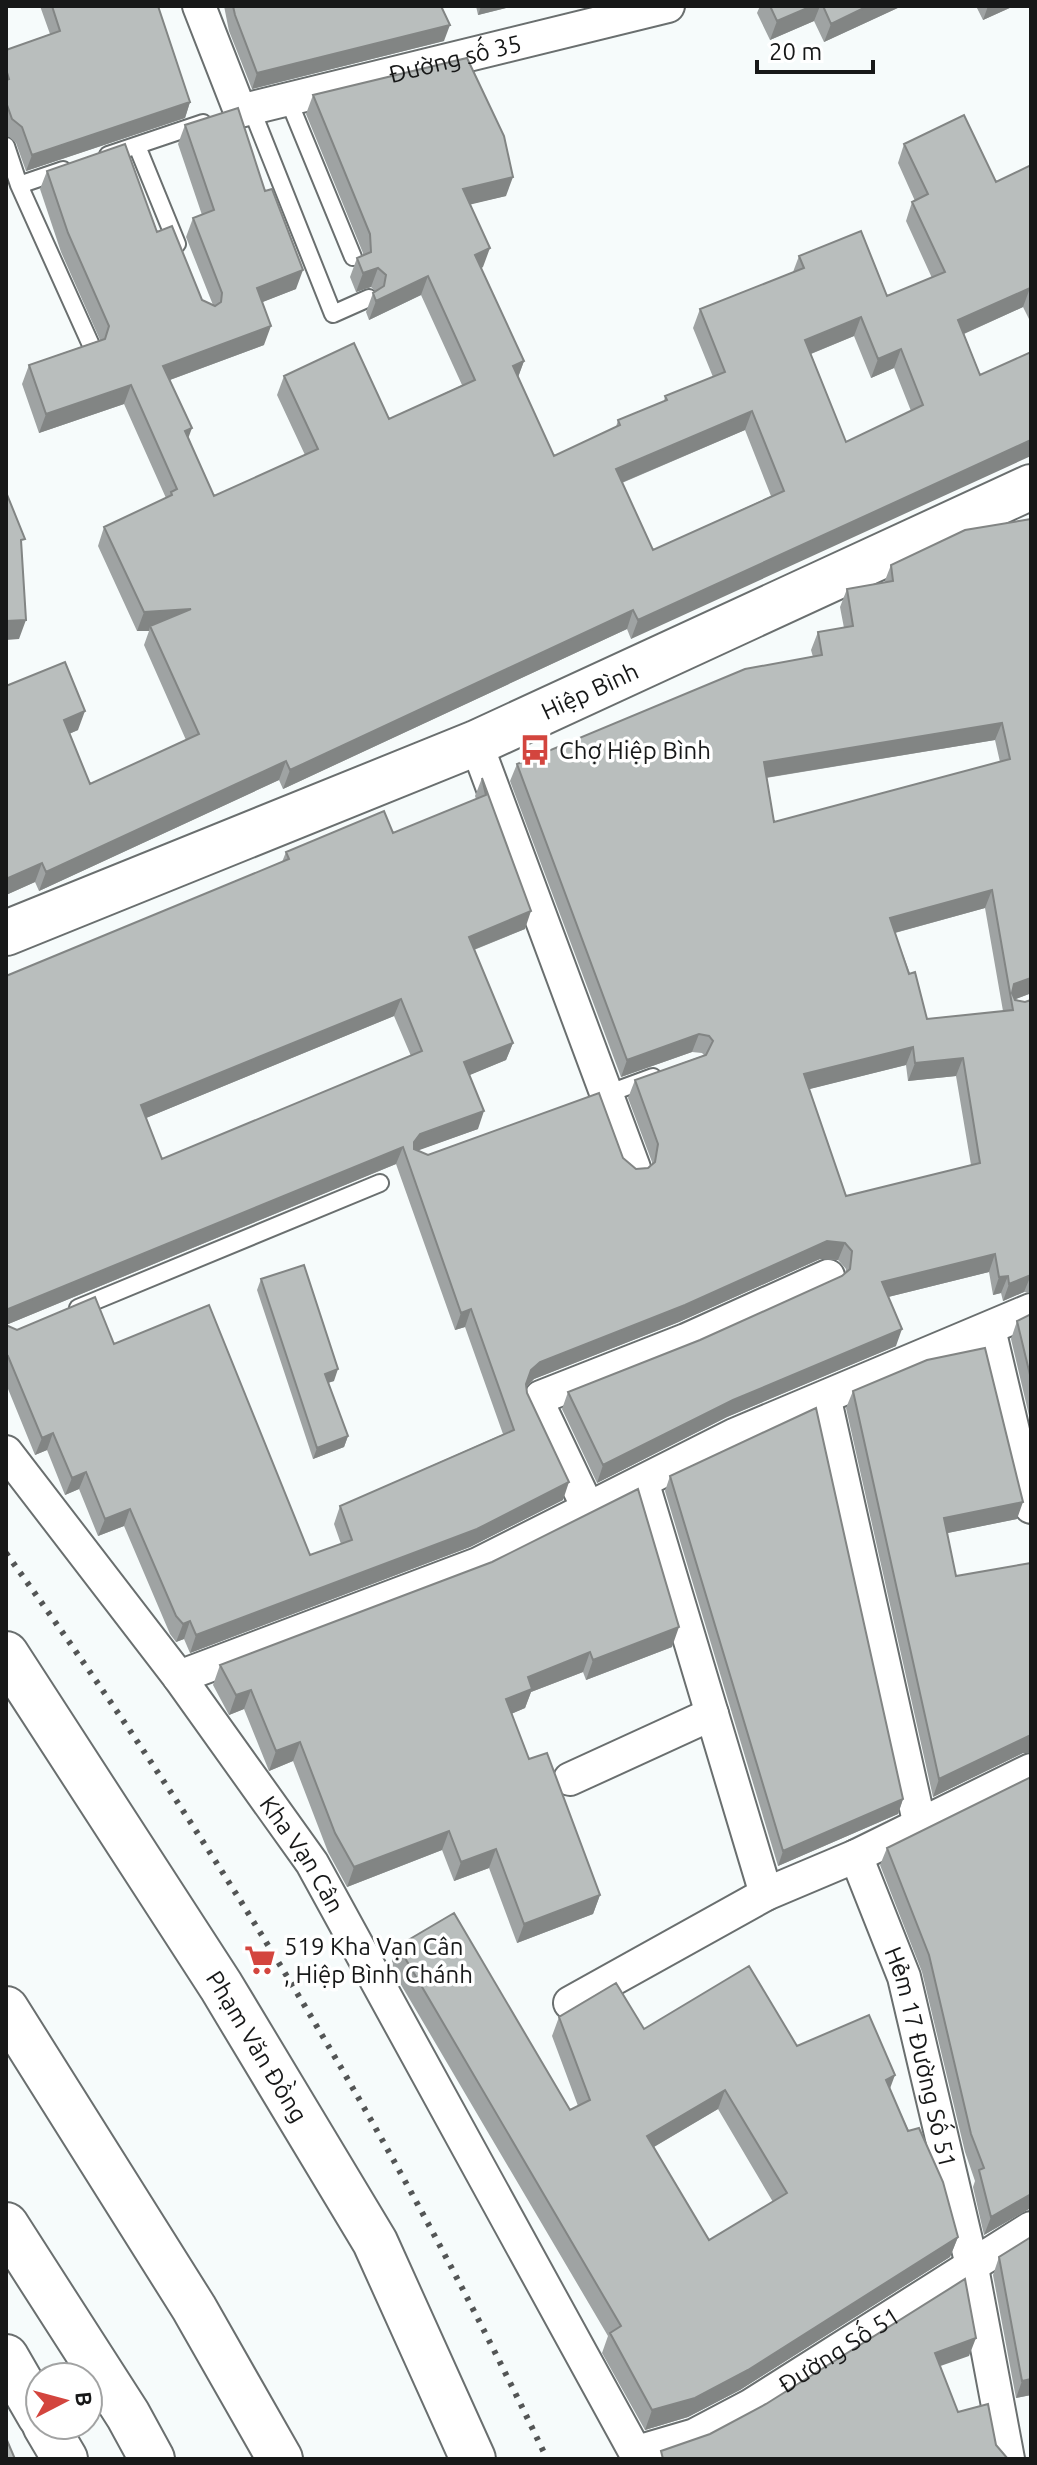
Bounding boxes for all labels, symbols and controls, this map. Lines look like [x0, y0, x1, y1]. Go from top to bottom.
scale bar [757, 24, 873, 74]
street label: Đường số 35 [386, 29, 524, 88]
text: 20 m [769, 38, 822, 65]
street label: Hiệp Bình [537, 657, 642, 725]
bus stop icon: Chợ Hiệp Bình [518, 733, 552, 767]
place label: Chợ Hiệp Bình [559, 737, 711, 764]
street label: Kha Vạn Cân [255, 1791, 350, 1917]
place label: 519 Kha Vạn Cân , Hiệp Bình Chánh [284, 1933, 473, 1988]
supermarket icon: 519 Kha Vạn Cân , Hiệp Bình Chánh [243, 1943, 277, 1977]
street label: Hẻm 17 Đường Số 51 [880, 1943, 962, 2170]
street label: Phạm Văn Đồng [201, 1966, 313, 2127]
street label: Đường Số 51 [774, 2301, 904, 2398]
north arrow [24, 2361, 104, 2441]
text: B [71, 2390, 98, 2407]

